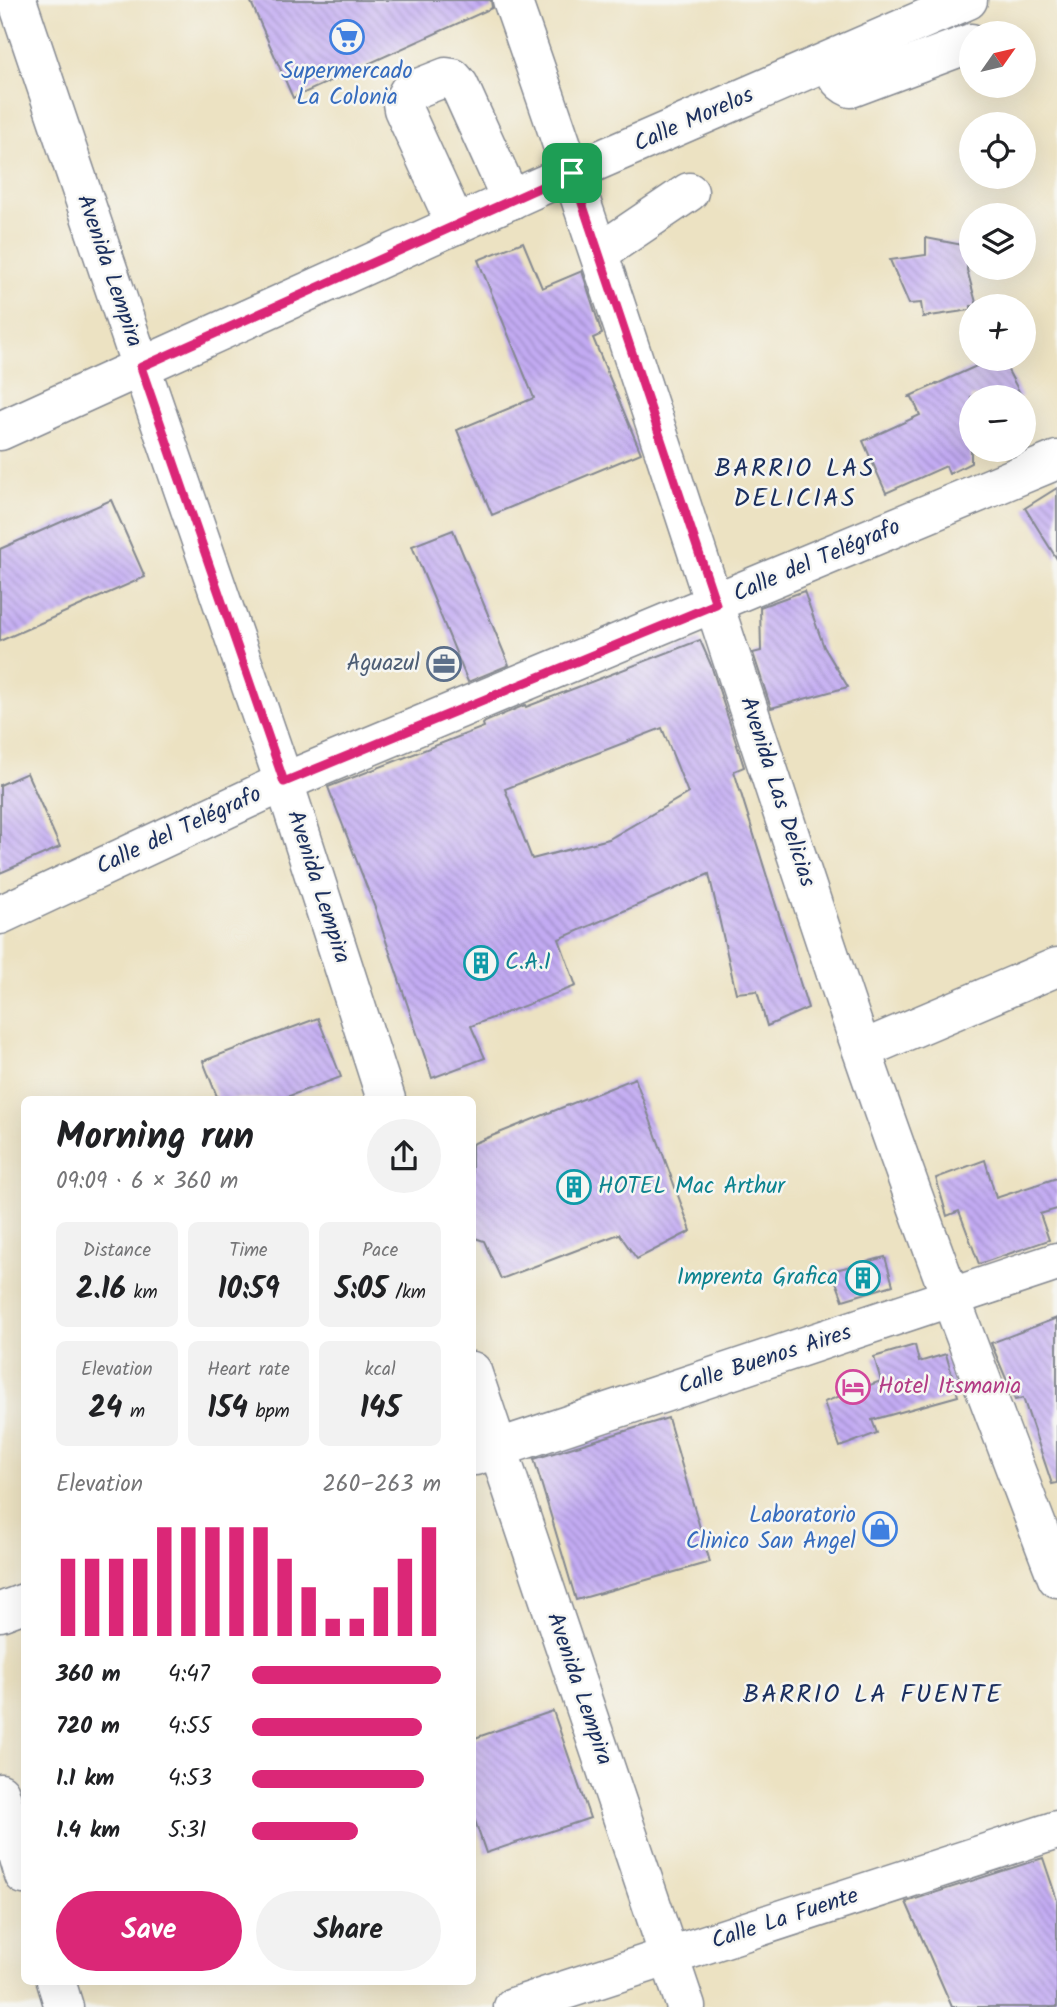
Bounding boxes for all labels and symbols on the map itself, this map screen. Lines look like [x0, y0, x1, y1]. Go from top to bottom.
supermarket icon: Supermercado La Colonia [328, 18, 366, 56]
north arrow [959, 21, 1036, 98]
place label: Supermercado La Colonia [281, 54, 413, 116]
street label: Calle Morelos [628, 77, 760, 162]
pin [542, 143, 602, 203]
street label: Avenida Lempira [66, 190, 152, 352]
district label: BARRIO LAS DELICIAS [715, 448, 875, 520]
street label: Calle del Telégrafo [728, 509, 906, 613]
office icon: Aguazul [425, 645, 463, 683]
place label: Aguazul [346, 646, 420, 682]
street label: Avenida Las Delicias [729, 692, 825, 892]
street label: Calle del Telégrafo [90, 777, 268, 885]
street label: Avenida Lempira [276, 806, 360, 968]
building icon: C.A.I [462, 944, 500, 982]
place label: C.A.I [505, 945, 551, 981]
building icon: HOTEL Mac Arthur [555, 1168, 593, 1206]
place label: HOTEL Mac Arthur [598, 1169, 786, 1205]
building icon: Imprenta Grafica [844, 1259, 882, 1297]
place label: Imprenta Grafica [677, 1260, 838, 1296]
street label: Calle Buenos Aires [674, 1315, 857, 1405]
hotel icon: Hotel Itsmania [834, 1368, 872, 1406]
place label: Hotel Itsmania [878, 1369, 1021, 1405]
place label: Laboratorio Clinico San Angel [686, 1498, 856, 1560]
shop icon: Laboratorio Clinico San Angel [861, 1510, 899, 1548]
street label: Avenida Lempira [536, 1608, 622, 1770]
district label: BARRIO LA FUENTE [743, 1674, 1003, 1716]
street label: Calle La Fuente [707, 1878, 863, 1960]

